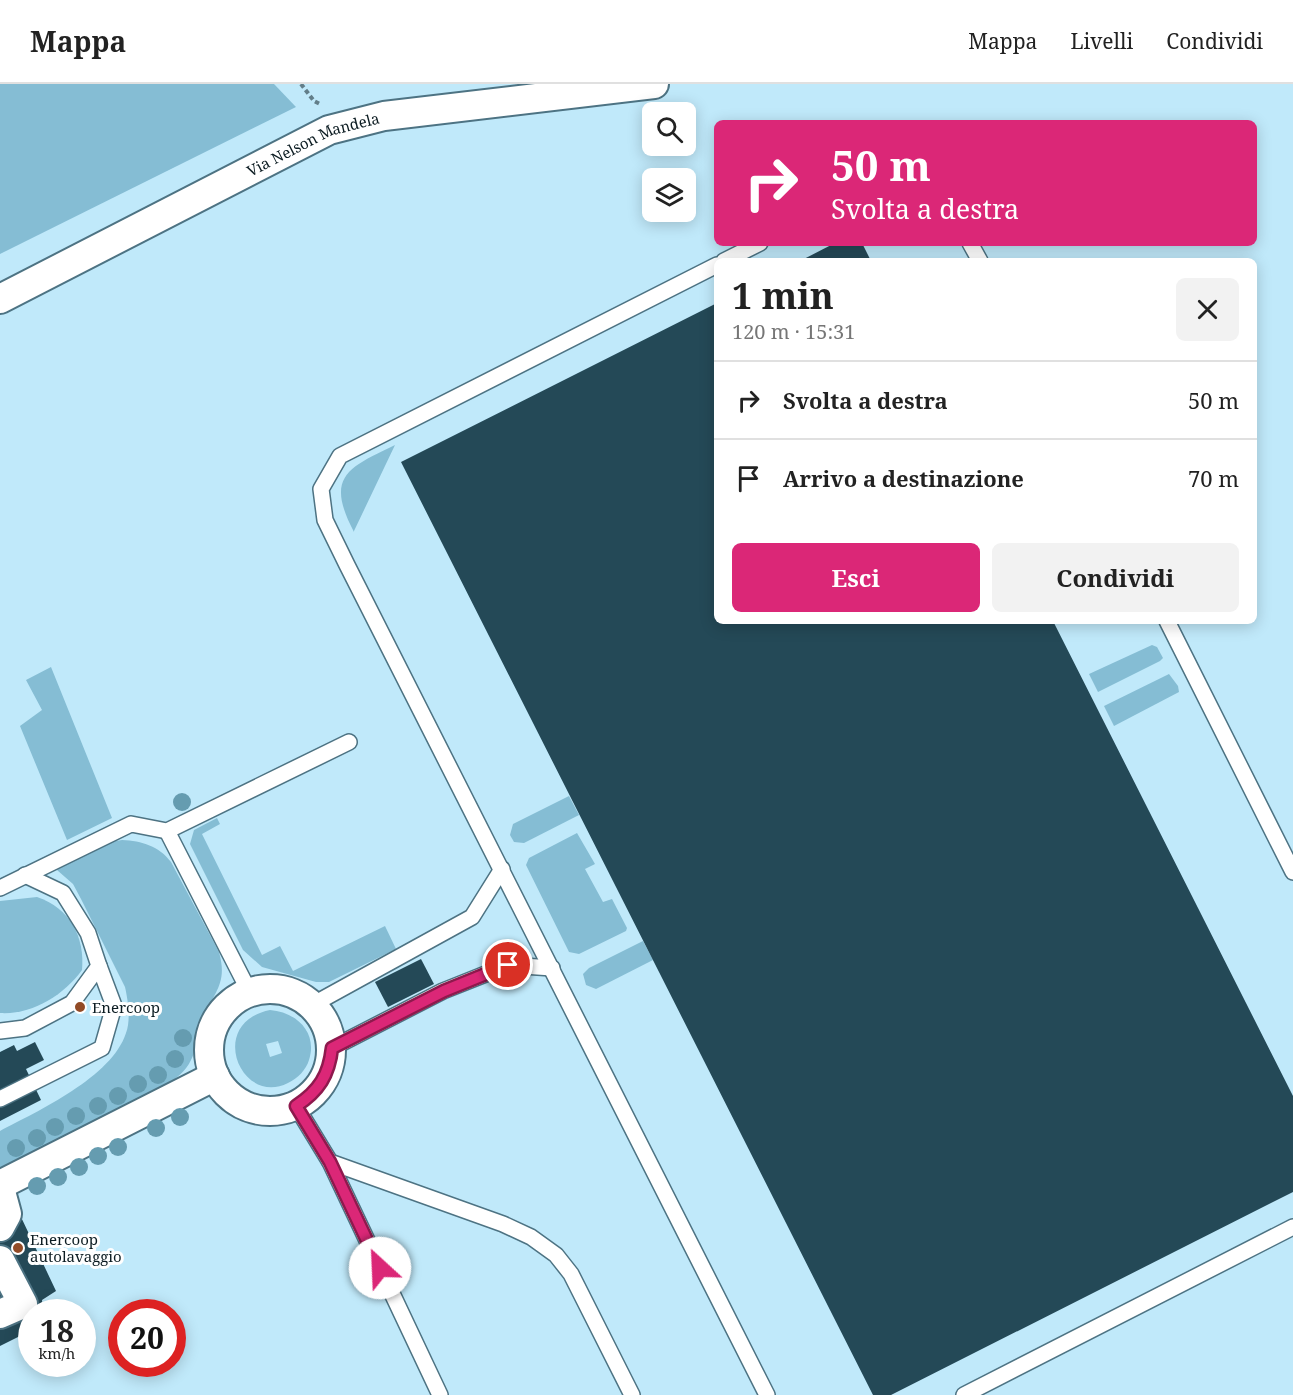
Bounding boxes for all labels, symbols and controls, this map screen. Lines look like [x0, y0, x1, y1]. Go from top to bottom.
text: Mappa [30, 22, 126, 60]
text: Mappa [968, 27, 1037, 55]
text: Livelli [1070, 27, 1133, 55]
text: Condividi [1166, 27, 1263, 55]
map controls [642, 102, 696, 222]
button: search [642, 102, 696, 156]
street label: Via Nelson Mandela [243, 108, 382, 181]
text: 50 m [831, 136, 931, 193]
icon: right [732, 144, 810, 222]
button: layers [642, 168, 696, 222]
text: Svolta a destra [831, 190, 1019, 227]
text: 1 min [732, 271, 834, 320]
button: close [1176, 278, 1239, 341]
text: 120 m · 15:31 [732, 318, 855, 345]
icon: right [732, 384, 765, 417]
text: Svolta a destra [783, 385, 948, 415]
text: 50 m [1188, 385, 1239, 415]
icon: arrive [732, 462, 765, 495]
text: Arrivo a destinazione [783, 463, 1024, 493]
text: 70 m [1188, 463, 1239, 493]
button: Esci [732, 543, 980, 612]
button: Condividi [992, 543, 1239, 612]
pin [482, 939, 533, 990]
icon: arrive [491, 948, 524, 981]
place label: Enercoop [92, 997, 160, 1017]
marker: Enercoop [73, 1000, 87, 1014]
place label: Enercoop autolavaggio [30, 1229, 122, 1266]
position arrow [348, 1236, 412, 1300]
marker: Enercoop autolavaggio [11, 1241, 25, 1255]
speed limit sign: 20 [108, 1299, 186, 1377]
text: 18 [40, 1310, 74, 1351]
text: km/h [39, 1343, 75, 1363]

